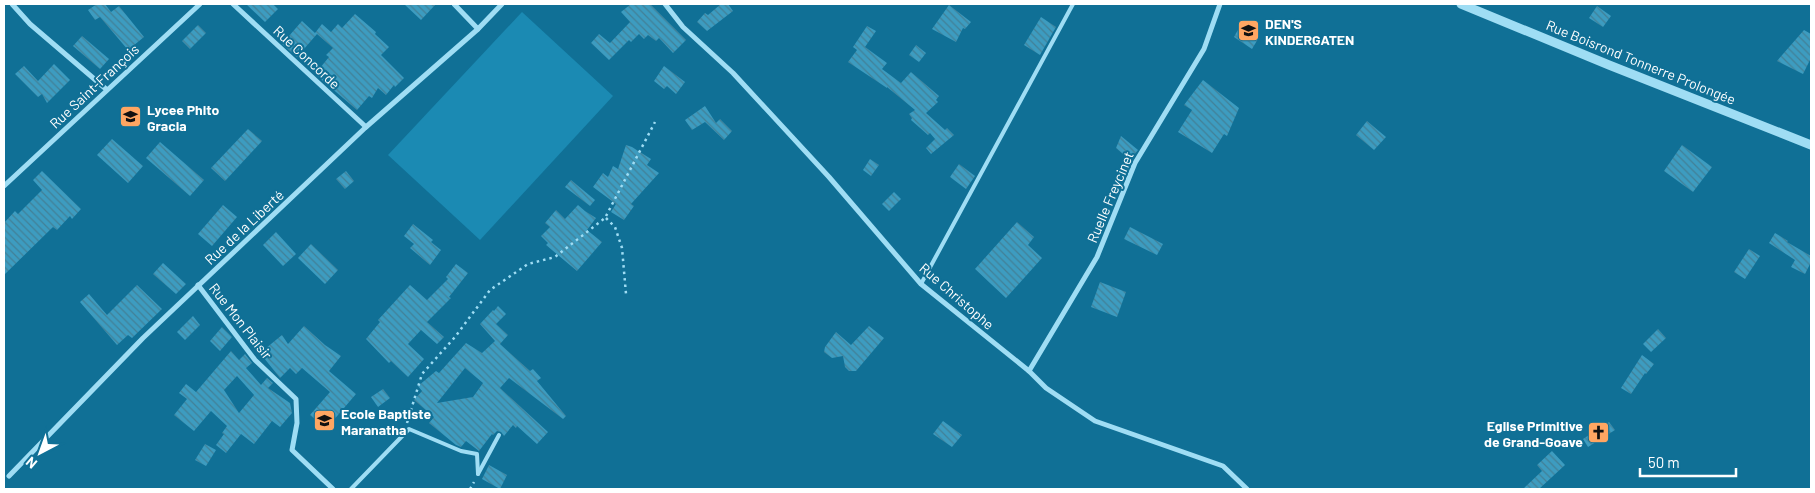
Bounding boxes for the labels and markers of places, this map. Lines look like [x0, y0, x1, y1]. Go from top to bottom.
place label: DEN'S KINDERGATEN [1265, 15, 1354, 48]
school or university icon: DEN'S KINDERGATEN [1237, 19, 1261, 43]
place label: Lycee Phito Gracia [147, 101, 220, 134]
school or university icon: Lycee Phito Gracia [119, 105, 143, 129]
place label: Ecole Baptiste Maranatha [341, 405, 431, 438]
school or university icon: Ecole Baptiste Maranatha [313, 409, 337, 433]
place label: Eglise Primitive de Grand-Goave [1484, 417, 1583, 450]
church icon: Eglise Primitive de Grand-Goave [1587, 421, 1611, 445]

